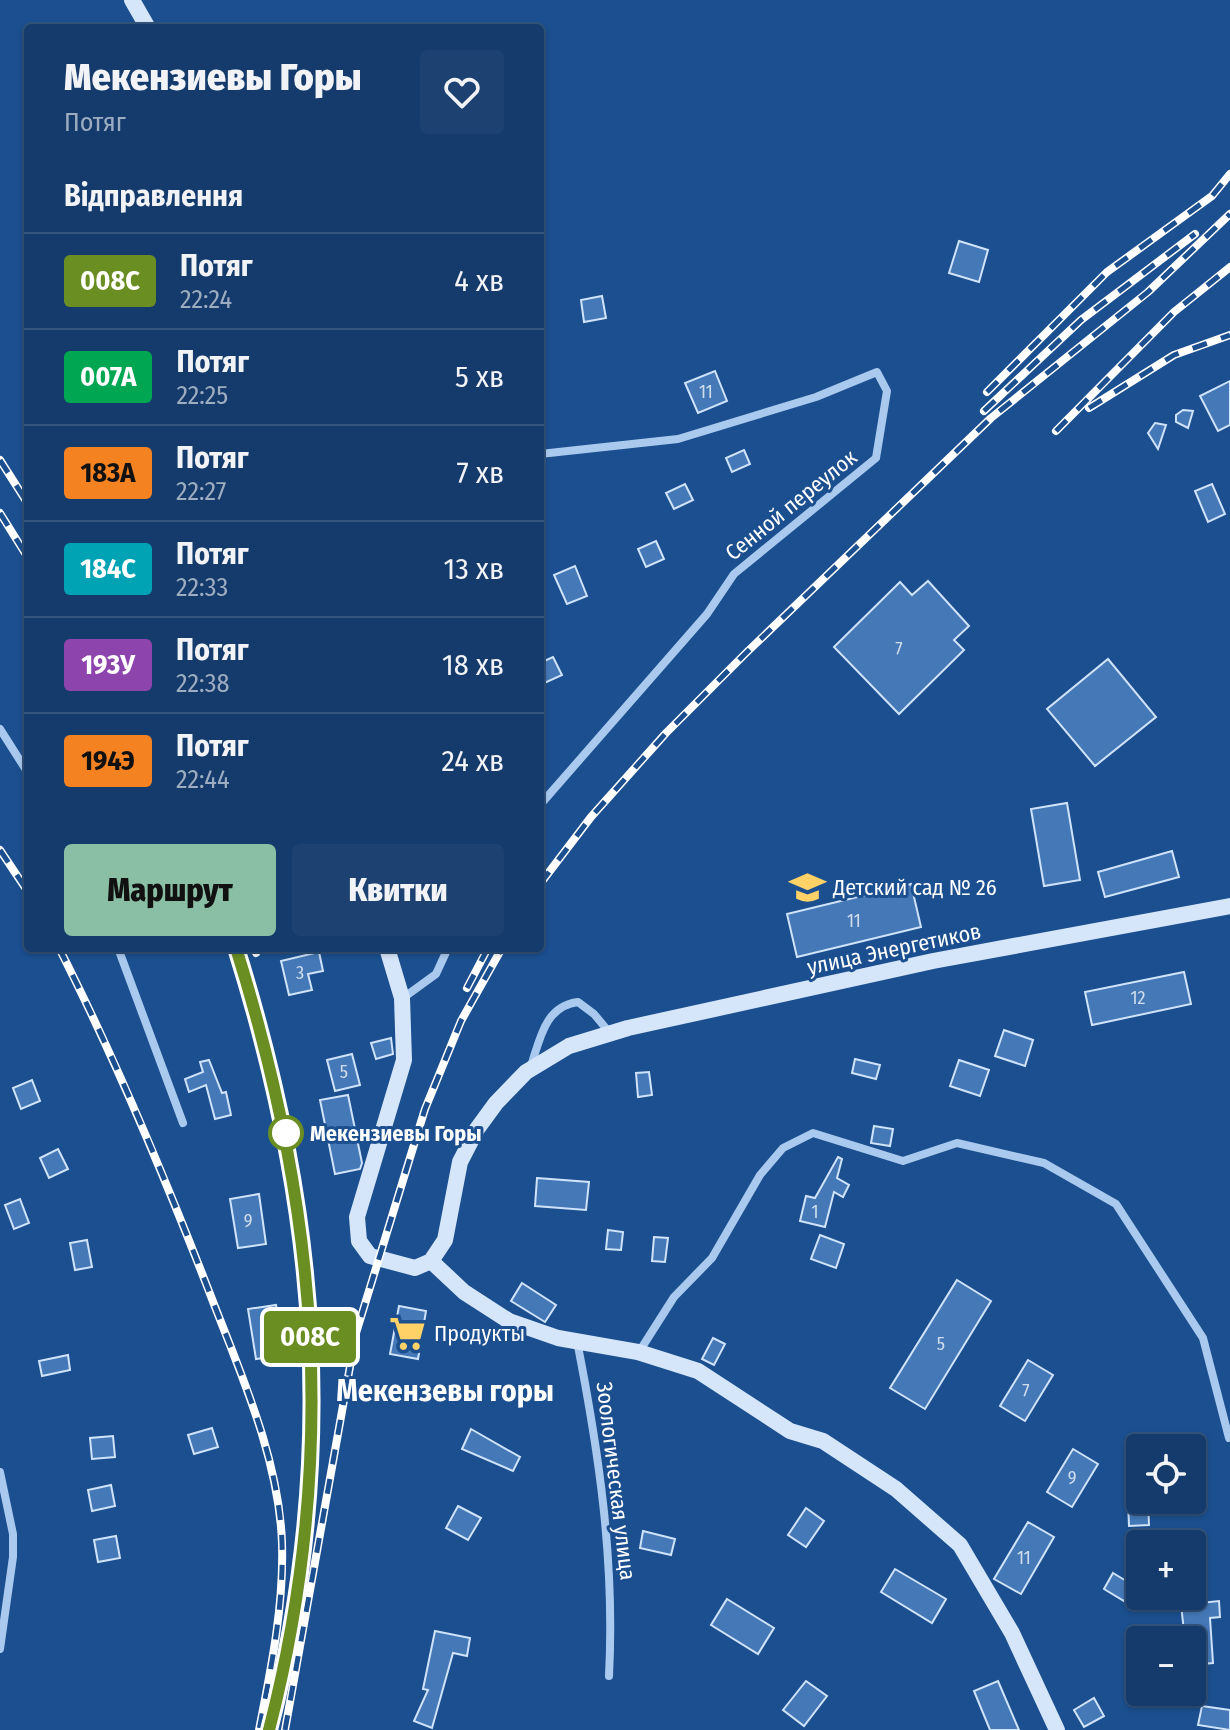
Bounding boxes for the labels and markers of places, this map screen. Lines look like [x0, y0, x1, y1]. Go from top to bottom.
school or university icon: Детский сад № 26 [788, 868, 826, 906]
place label: Детский сад № 26 [832, 874, 997, 901]
marker: Мекензиевы Горы [269, 1116, 303, 1150]
place label: Мекензиевы Горы [310, 1120, 481, 1147]
supermarket icon: Продукты [389, 1314, 427, 1352]
place label: Продукты [434, 1320, 525, 1347]

